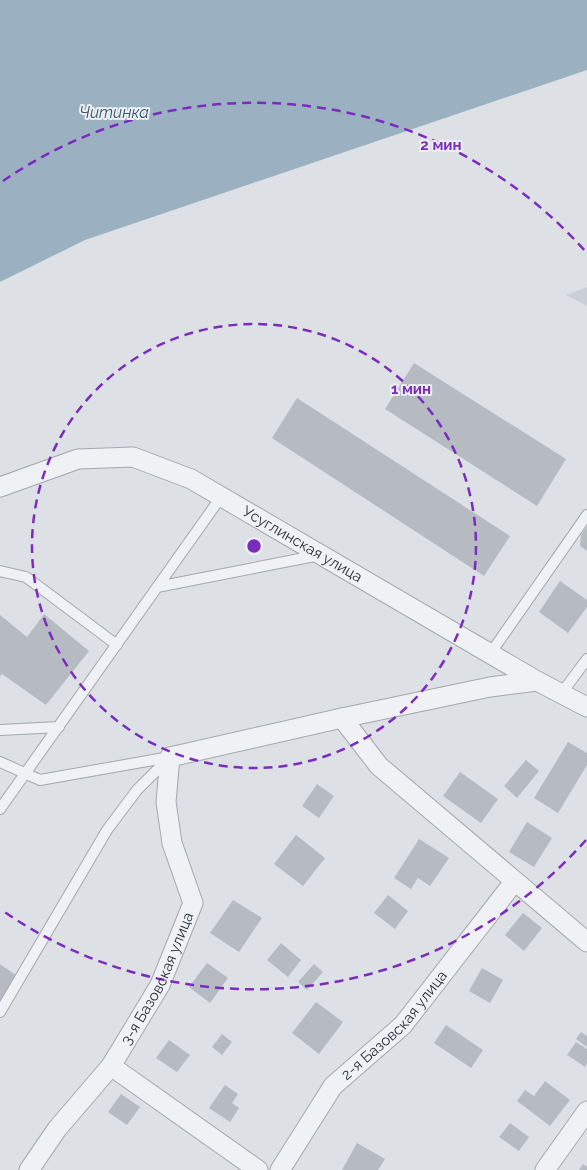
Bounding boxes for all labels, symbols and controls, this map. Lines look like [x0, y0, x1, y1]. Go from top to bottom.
water label: Читинка [79, 103, 149, 122]
text: 2 мин [420, 136, 462, 154]
text: 1 мин [391, 380, 431, 398]
street label: Усуглинская улица [239, 502, 366, 586]
centre of rings [245, 537, 263, 555]
street label: 3-я Базовская улица [117, 910, 197, 1048]
street label: 2-я Базовская улица [338, 967, 451, 1084]

